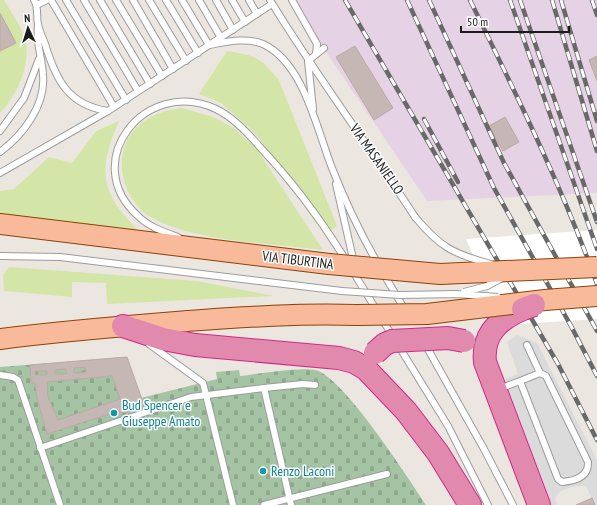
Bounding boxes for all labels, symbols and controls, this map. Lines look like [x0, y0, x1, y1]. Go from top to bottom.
north arrow [8, 8, 48, 48]
scale bar [461, 8, 569, 34]
text: N [24, 11, 31, 25]
text: 50 m [467, 14, 488, 29]
street label: VIA MASANIELLO [345, 119, 408, 198]
street label: VIA TIBURTINA [260, 247, 335, 273]
place label: Bud Spencer e Giuseppe Amato [122, 396, 200, 430]
marker: Bud Spencer e Giuseppe Amato [109, 408, 119, 418]
place label: Renzo Laconi [271, 462, 334, 480]
marker: Renzo Laconi [258, 466, 268, 476]

